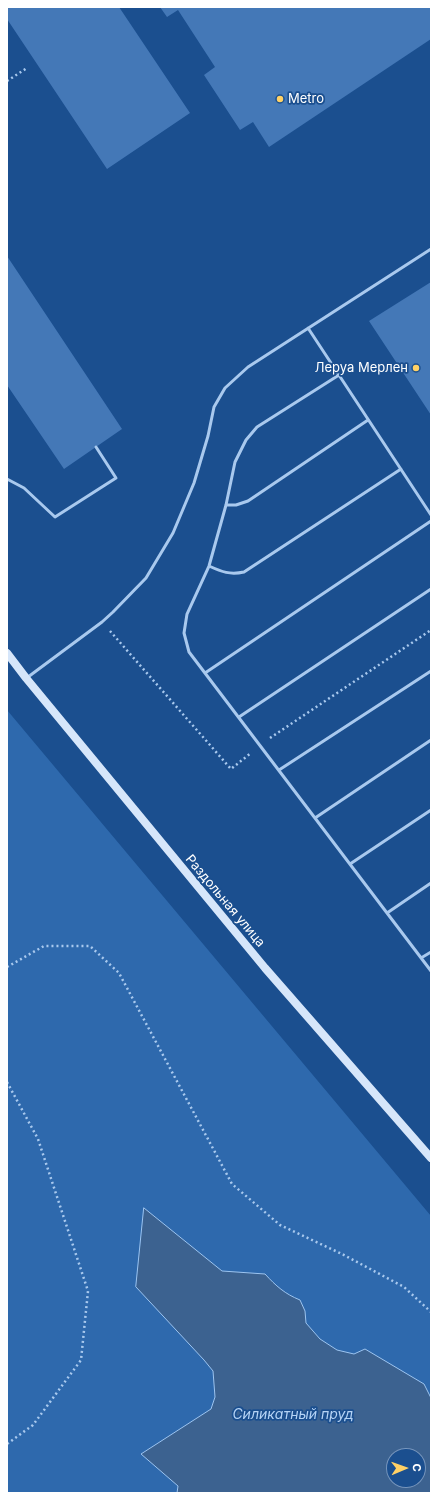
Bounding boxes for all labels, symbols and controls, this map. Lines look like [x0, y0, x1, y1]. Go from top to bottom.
place label: Metro [288, 91, 324, 107]
marker: Metro [275, 94, 285, 104]
place label: Леруа Мерлен [315, 360, 408, 376]
marker: Леруа Мерлен [411, 363, 421, 373]
street label: Раздольная улица [182, 852, 268, 950]
water label: Силикатный пруд [232, 1407, 354, 1423]
north arrow [386, 1448, 426, 1488]
text: С [410, 1463, 424, 1472]

